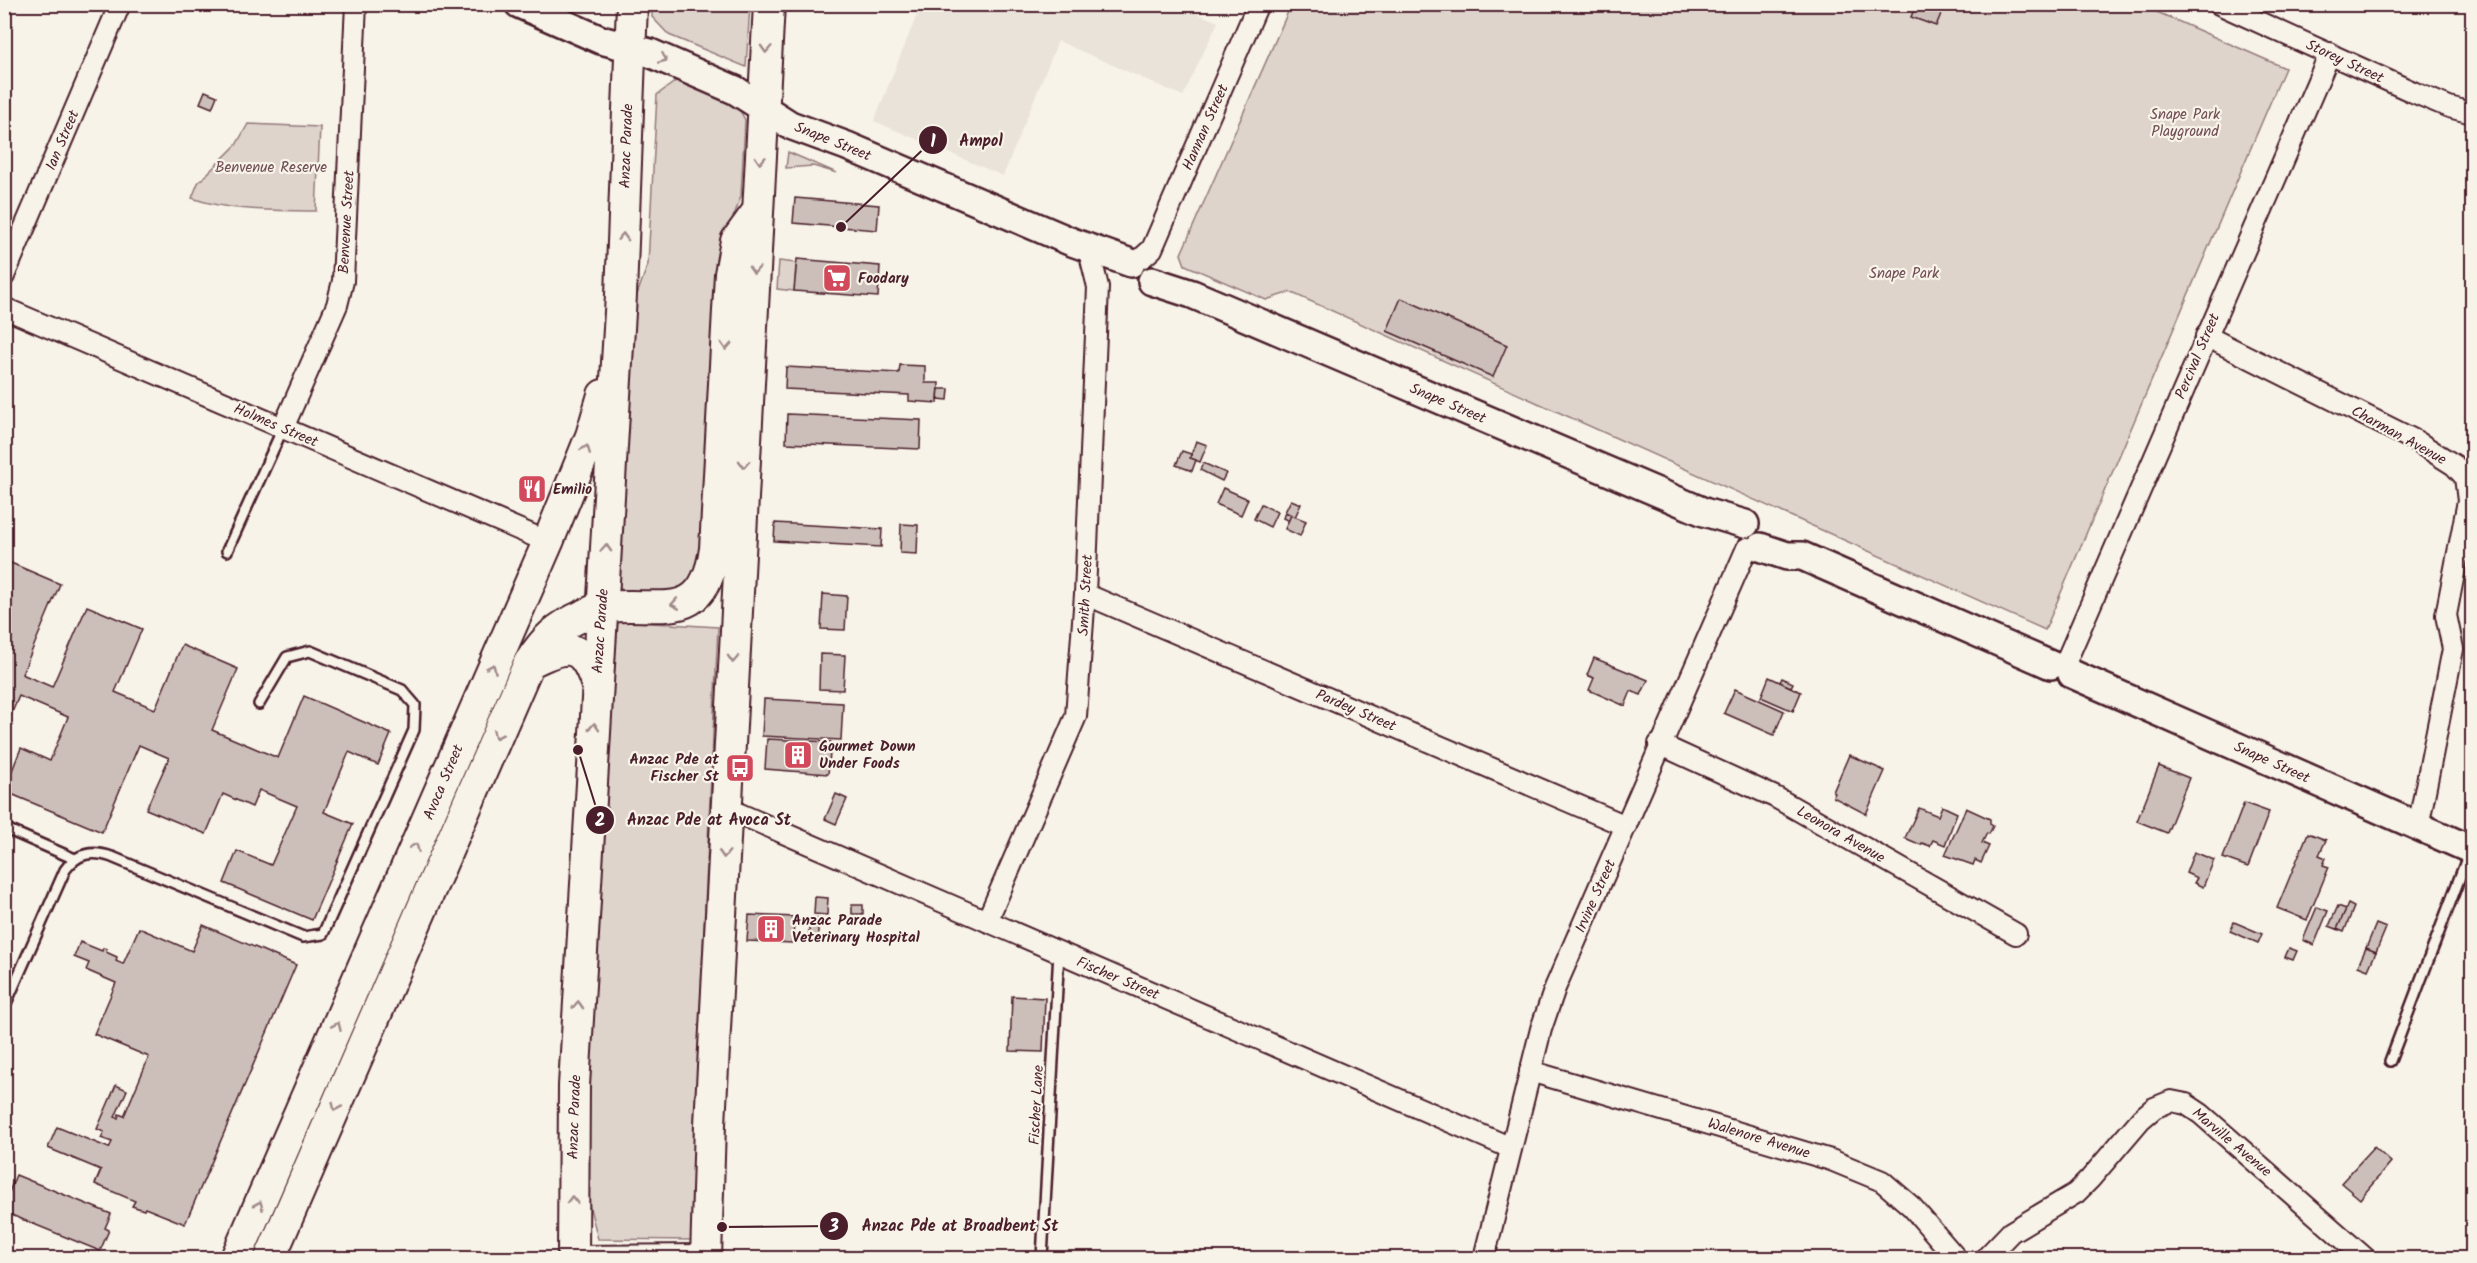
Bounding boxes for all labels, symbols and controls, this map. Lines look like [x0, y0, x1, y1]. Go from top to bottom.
street label: Storey Street [2302, 33, 2388, 90]
one-way arrow [760, 45, 773, 54]
one-way arrow [657, 51, 668, 63]
street label: Hannan Street [1176, 80, 1236, 174]
street label: Anzac Parade [614, 103, 640, 189]
park label: Snape Park Playground [2150, 103, 2221, 144]
street label: Ian Street [39, 106, 86, 174]
street label: Snape Street [791, 116, 875, 168]
callout: Ampol [918, 123, 1015, 157]
text: 1 [930, 128, 936, 157]
text: Ampol [959, 129, 1003, 154]
one-way arrow [754, 155, 767, 164]
park label: Benvenue Reserve [215, 156, 327, 180]
street label: Benvenue Street [332, 170, 362, 274]
one-way arrow [616, 232, 629, 241]
supermarket icon: Foodary [821, 262, 853, 294]
park label: Snape Park [1869, 262, 1940, 286]
one-way arrow [748, 265, 761, 274]
place label: Foodary [858, 267, 909, 291]
street label: Percival Street [2169, 310, 2227, 403]
one-way arrow [720, 342, 733, 351]
street label: Snape Street [1406, 377, 1490, 431]
street label: Holmes Street [230, 397, 322, 455]
street label: Charman Avenue [2346, 400, 2451, 472]
one-way arrow [579, 444, 592, 455]
one-way arrow [737, 460, 750, 469]
restaurant icon: Emilio [516, 473, 548, 505]
place label: Emilio [553, 478, 592, 502]
one-way arrow [600, 544, 613, 553]
street label: Smith Street [1072, 554, 1100, 636]
street label: Anzac Parade [586, 588, 616, 674]
one-way arrow [670, 597, 680, 610]
one-way arrow [727, 655, 740, 664]
one-way arrow [485, 664, 497, 675]
street label: Pardey Street [1312, 683, 1400, 739]
one-way arrow [587, 722, 600, 731]
one-way arrow [492, 729, 504, 740]
place label: Gourmet Down Under Foods [819, 735, 915, 776]
street label: Snape Street [2230, 735, 2314, 790]
building icon: Gourmet Down Under Foods [782, 739, 814, 771]
street label: Avoca Street [417, 741, 471, 824]
place label: Anzac Pde at Fischer St [629, 748, 719, 789]
bus stop icon: Anzac Pde at Fischer St [724, 752, 756, 784]
street label: Leonora Avenue [1792, 800, 1889, 870]
callout: Anzac Pde at Avoca St [585, 803, 803, 837]
text: 2 [595, 807, 605, 836]
text: Anzac Pde at Avoca St [627, 808, 792, 833]
one-way arrow [408, 843, 420, 854]
one-way arrow [717, 849, 730, 858]
street label: Irvine Street [1569, 856, 1623, 937]
place label: Anzac Parade Veterinary Hospital [792, 909, 920, 950]
building icon: Anzac Parade Veterinary Hospital [755, 913, 787, 945]
street label: Fischer Street [1072, 951, 1163, 1007]
one-way arrow [572, 1001, 585, 1010]
one-way arrow [330, 1021, 342, 1032]
street label: Fischer Lane [1023, 1064, 1051, 1146]
street label: Anzac Parade [562, 1074, 588, 1160]
one-way arrow [331, 1100, 343, 1111]
street label: Marville Avenue [2186, 1102, 2277, 1184]
street label: Walenore Avenue [1705, 1112, 1813, 1166]
one-way arrow [566, 1196, 578, 1205]
one-way arrow [252, 1200, 264, 1211]
callout: Anzac Pde at Broadbent St [819, 1209, 1070, 1243]
text: 3 [828, 1213, 839, 1242]
text: Anzac Pde at Broadbent St [862, 1214, 1059, 1239]

